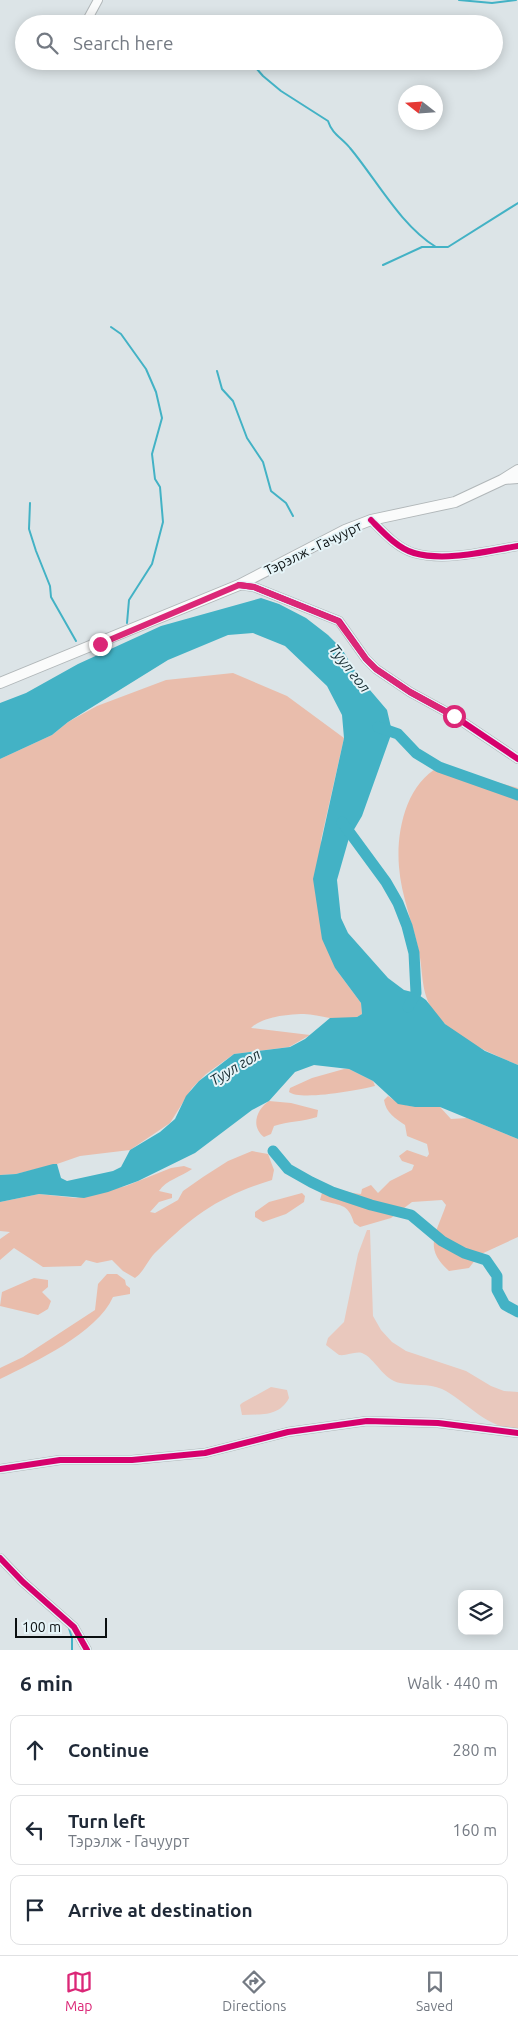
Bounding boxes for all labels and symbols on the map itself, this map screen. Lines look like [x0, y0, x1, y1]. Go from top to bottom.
north arrow [398, 85, 443, 130]
street label: Тэрэлж - Гачуурт [262, 518, 364, 578]
route end [89, 633, 112, 656]
water label: Туул гол [326, 641, 374, 695]
route start [443, 705, 466, 728]
water label: Туул гол [207, 1045, 263, 1089]
scale bar [15, 1615, 108, 1638]

